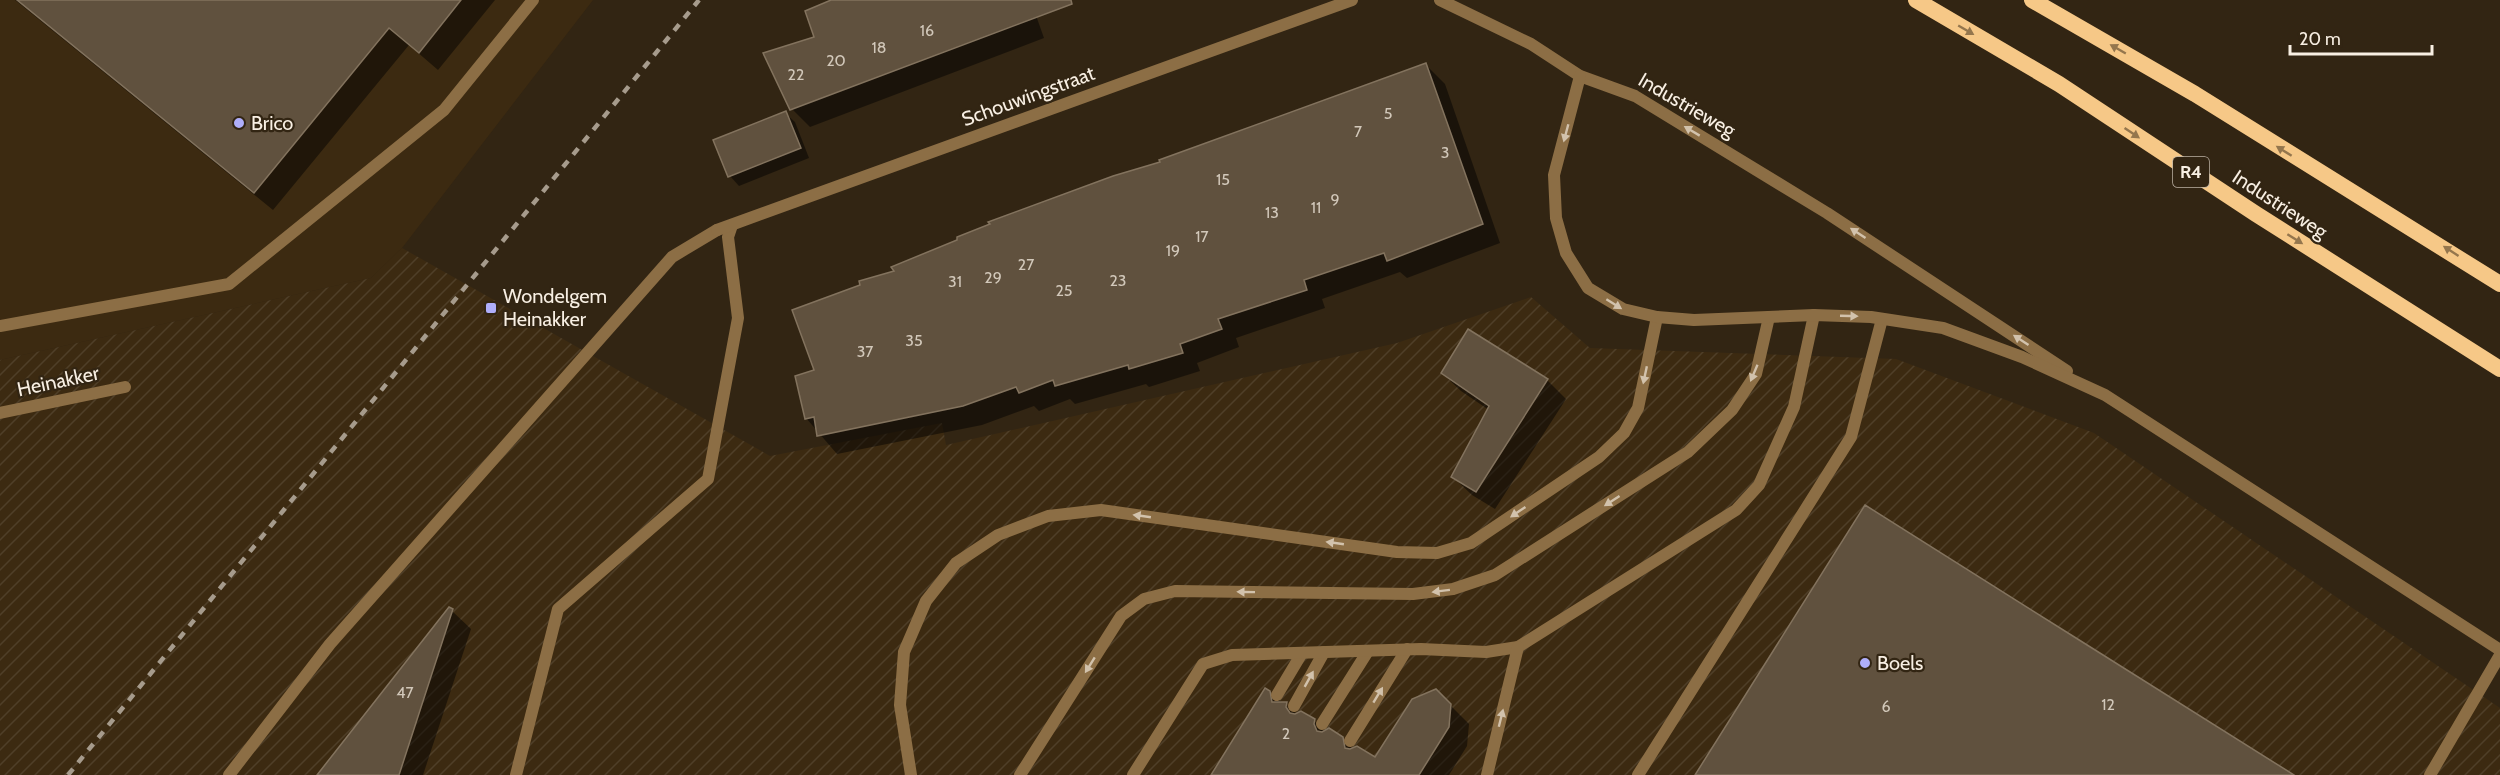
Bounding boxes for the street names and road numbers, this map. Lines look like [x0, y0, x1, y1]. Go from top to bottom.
street label: Schouwingstraat [958, 61, 1098, 131]
street label: Industrieweg [1634, 68, 1741, 143]
road number: R4 [2173, 157, 2209, 187]
street label: Industrieweg [2228, 164, 2333, 244]
street label: Heinakker [15, 360, 102, 401]

